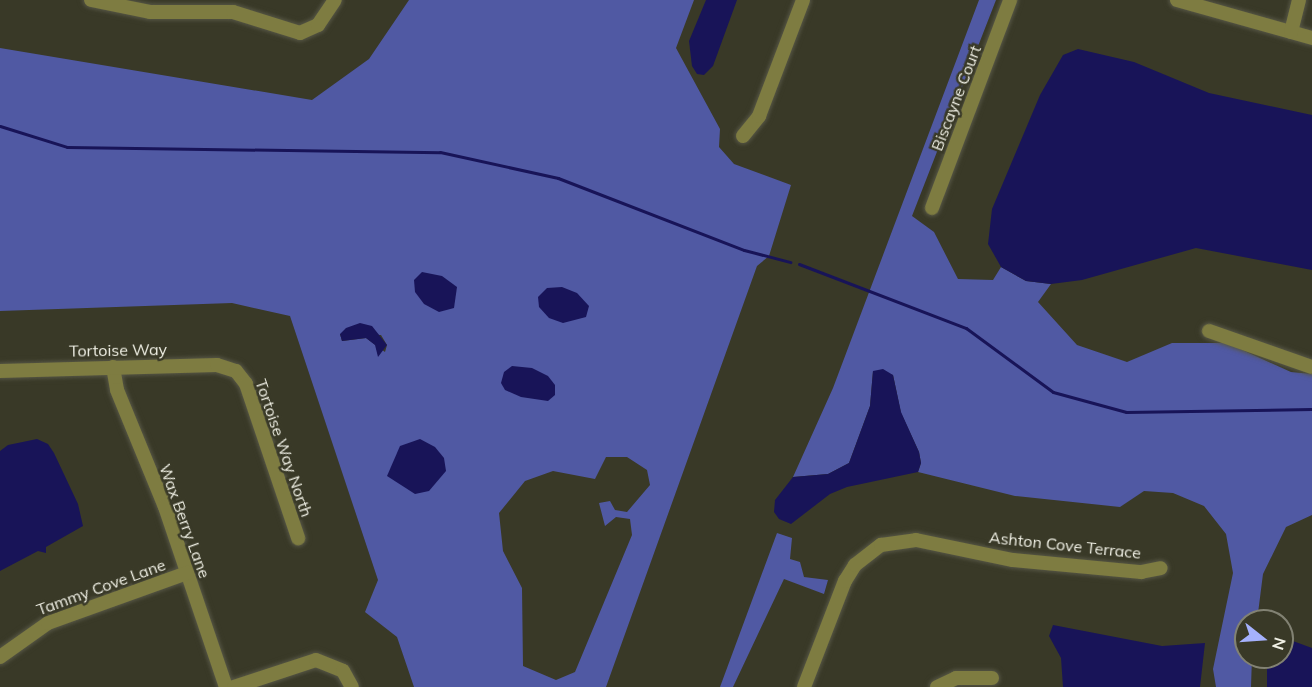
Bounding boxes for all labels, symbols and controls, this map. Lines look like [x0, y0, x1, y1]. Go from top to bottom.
street label: Biscayne Court [927, 43, 985, 153]
street label: Tortoise Way [69, 340, 167, 360]
street label: Tortoise Way North [251, 377, 317, 519]
street label: Wax Berry Lane [155, 461, 215, 581]
street label: Ashton Cove Terrace [988, 527, 1142, 563]
street label: Tammy Cove Lane [34, 555, 168, 619]
north arrow [1234, 609, 1294, 669]
text: N [1268, 635, 1291, 652]

